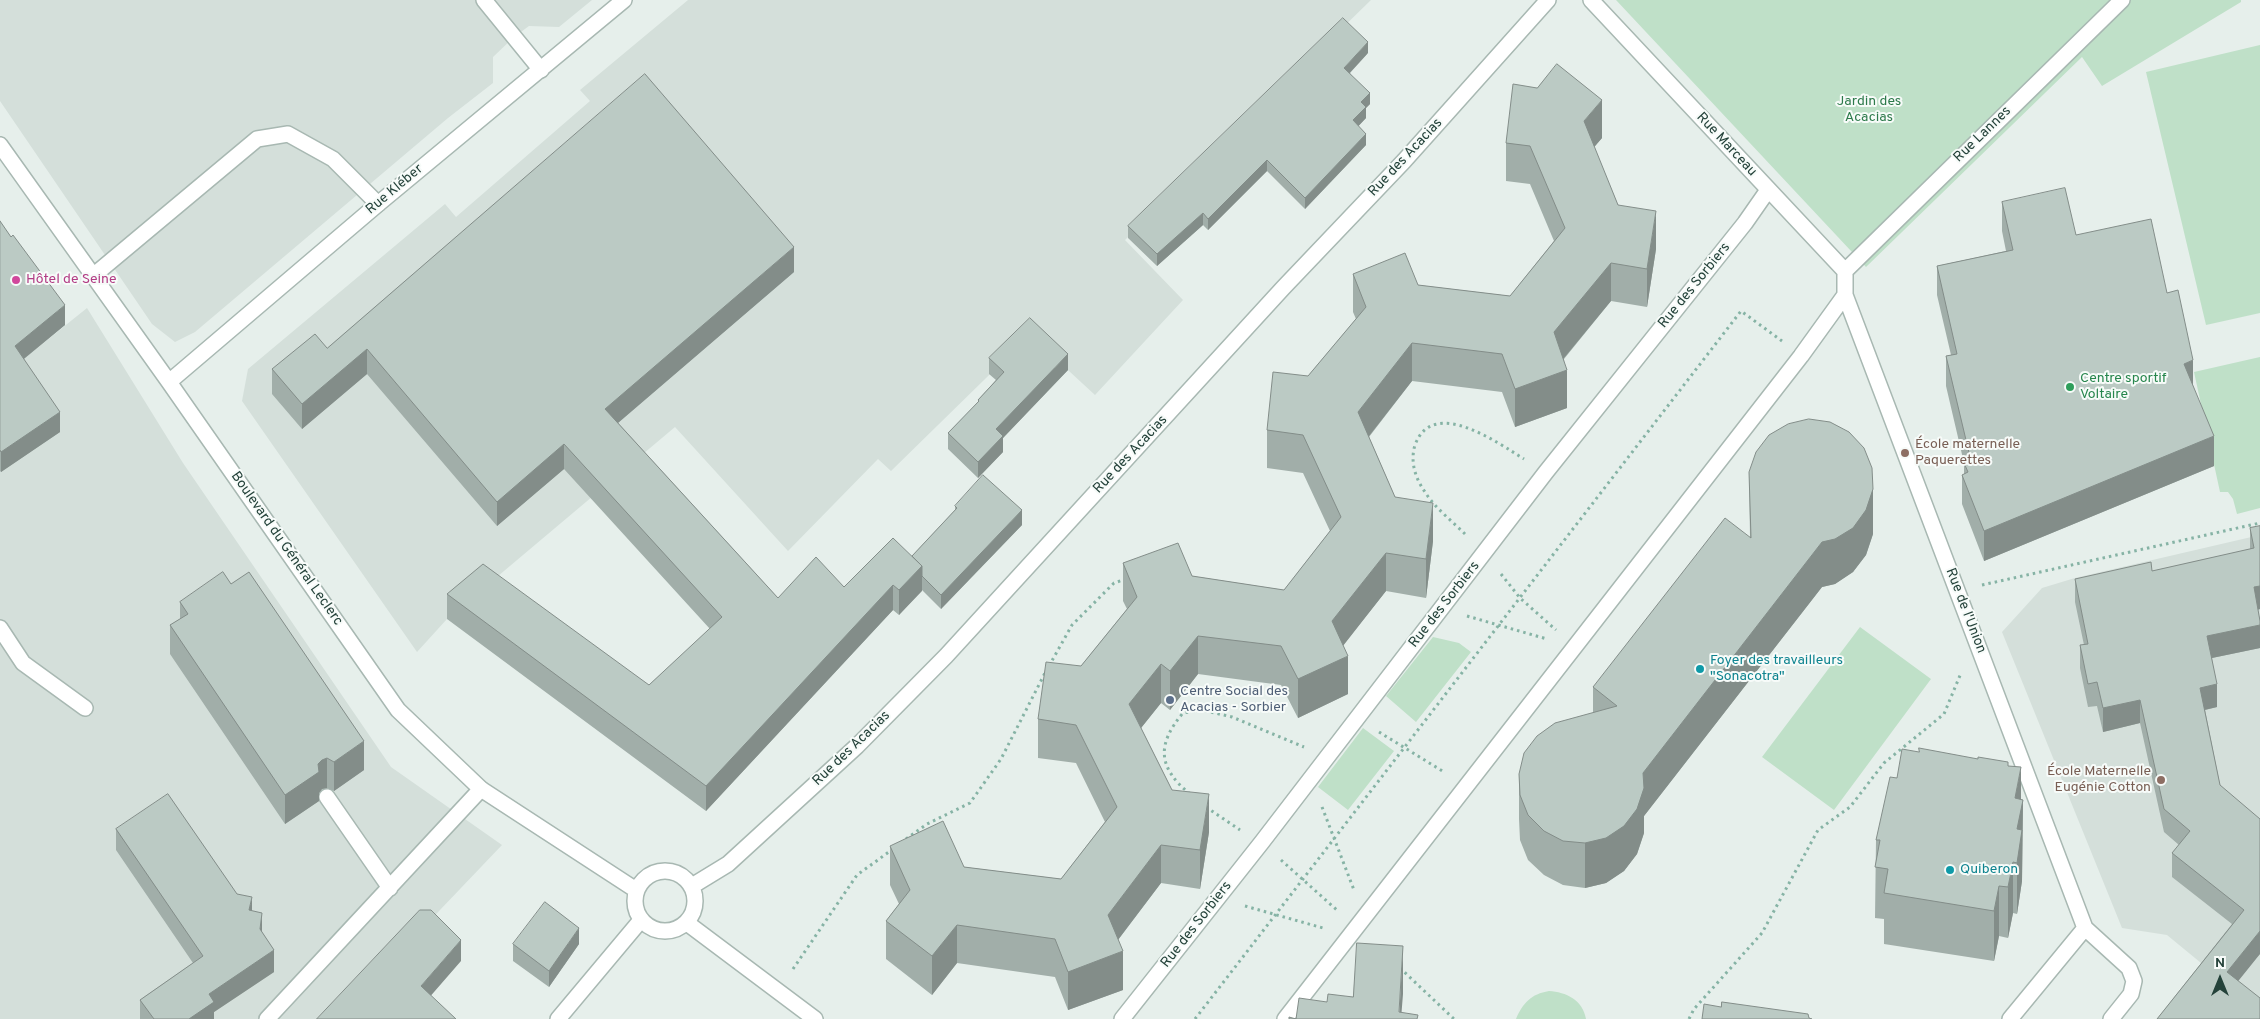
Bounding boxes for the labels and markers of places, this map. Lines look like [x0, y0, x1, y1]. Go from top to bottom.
place label: Hôtel de Seine [26, 272, 117, 288]
marker: Hôtel de Seine [10, 274, 22, 286]
place label: Centre sportif Voltaire [2080, 371, 2166, 404]
marker: Centre sportif Voltaire [2064, 381, 2076, 393]
place label: École maternelle Paquerettes [1915, 437, 2020, 470]
marker: École maternelle Paquerettes [1899, 447, 1911, 459]
place label: Foyer des travailleurs "Sonacotra" [1710, 653, 1843, 686]
marker: Foyer des travailleurs "Sonacotra" [1694, 663, 1706, 675]
place label: Centre Social des Acacias - Sorbier [1180, 684, 1288, 716]
marker: Centre Social des Acacias - Sorbier [1164, 694, 1176, 706]
place label: École Maternelle Eugénie Cotton [2047, 764, 2151, 796]
marker: École Maternelle Eugénie Cotton [2155, 774, 2167, 786]
place label: Quiberon [1960, 862, 2018, 878]
marker: Quiberon [1944, 864, 1956, 876]

